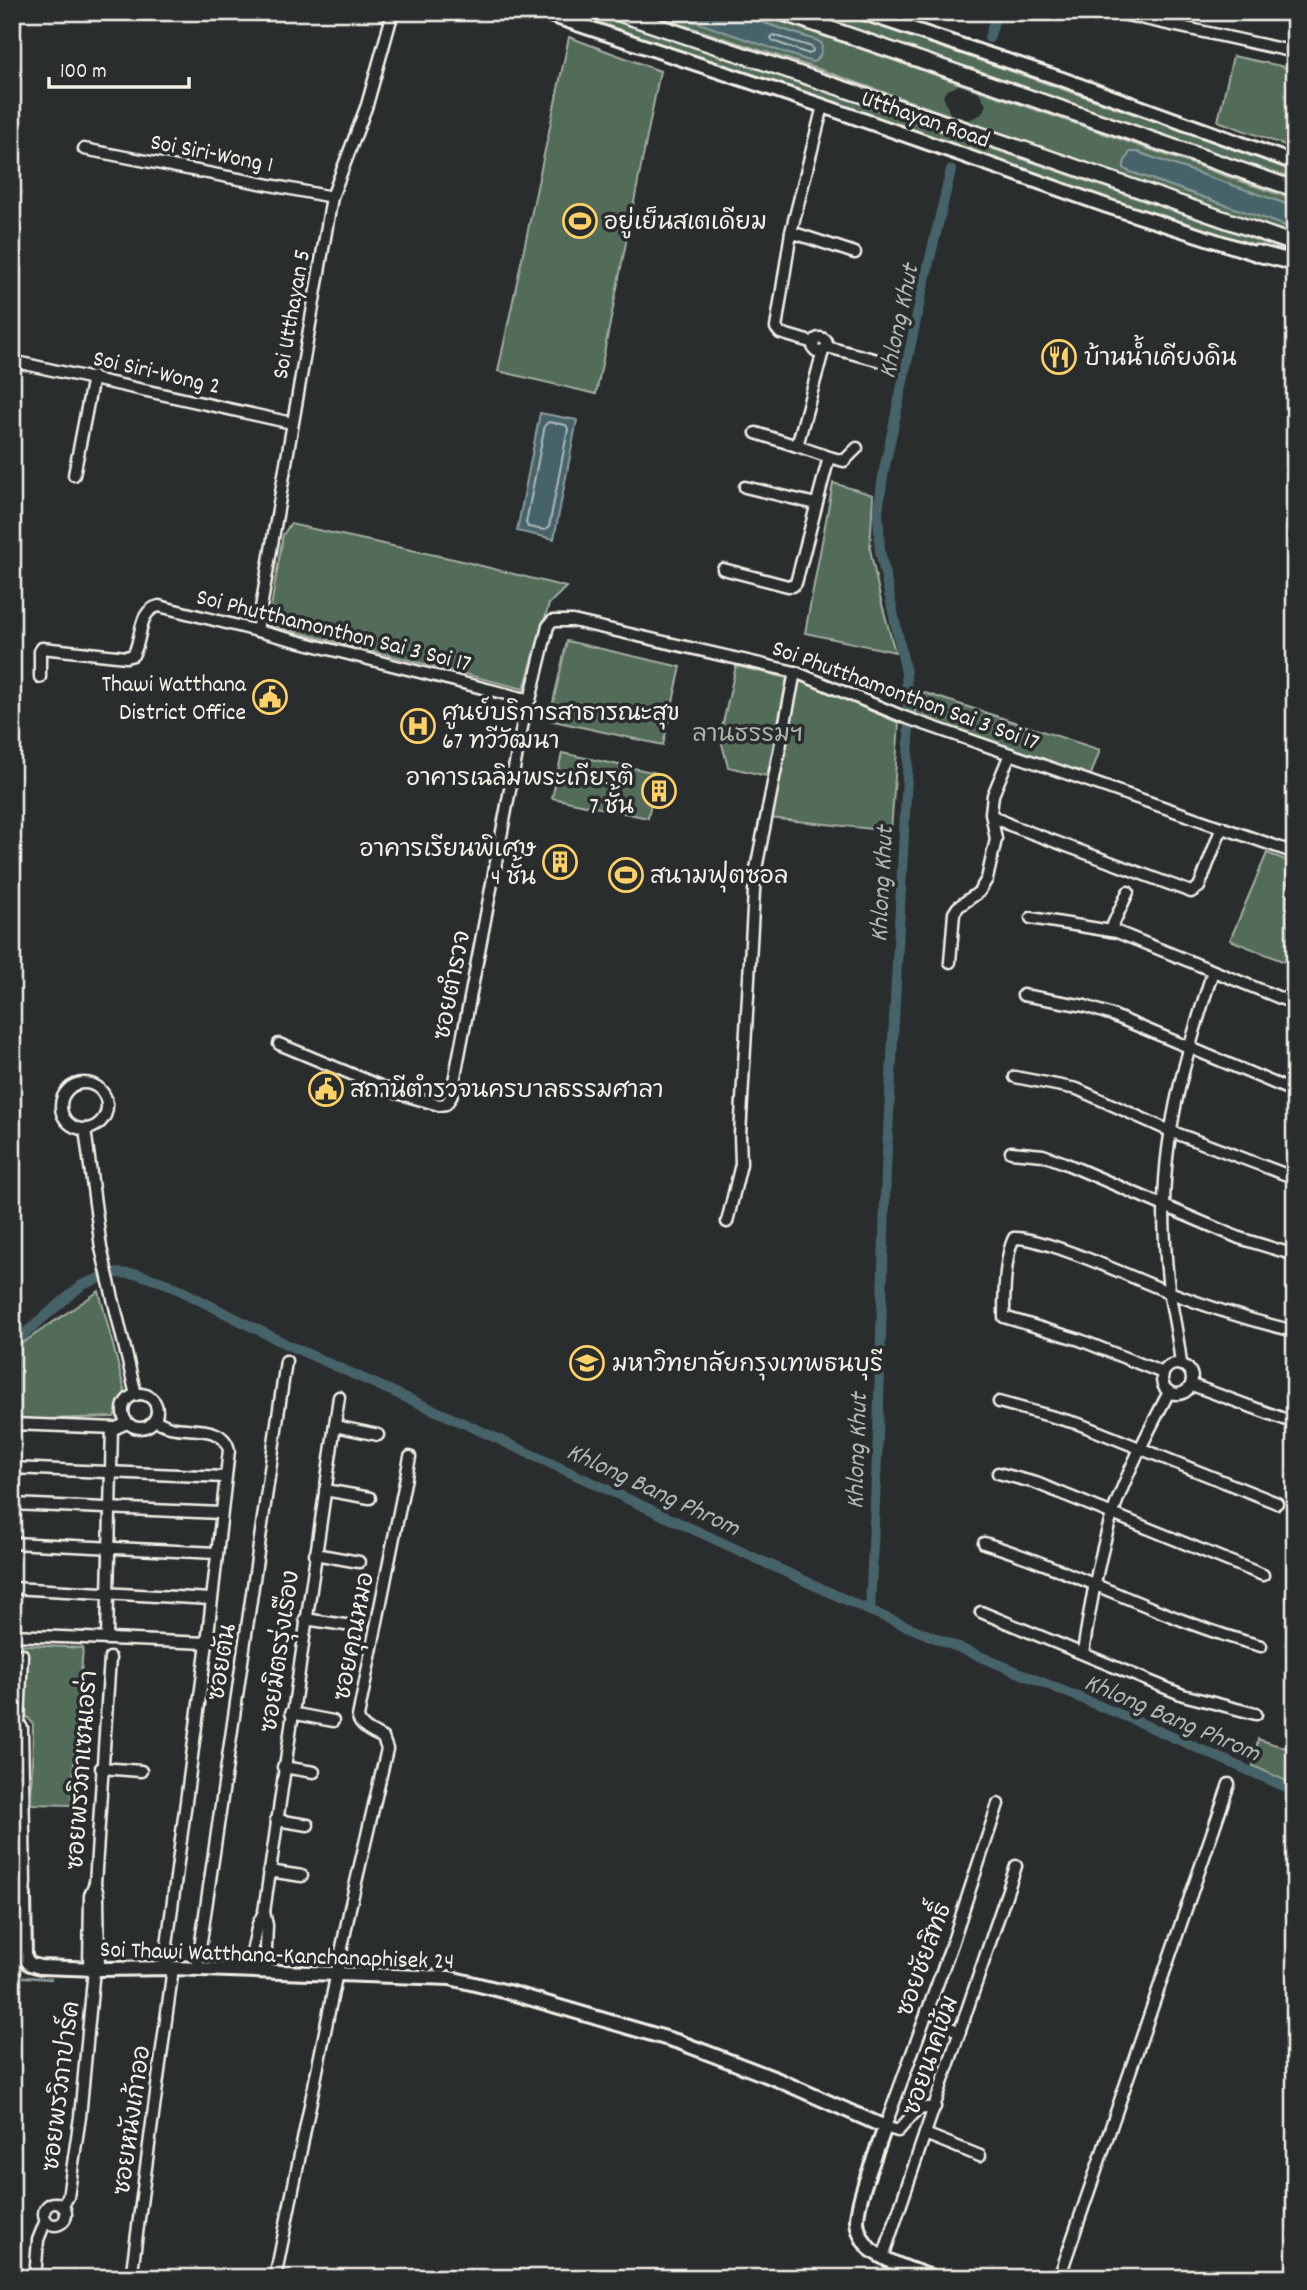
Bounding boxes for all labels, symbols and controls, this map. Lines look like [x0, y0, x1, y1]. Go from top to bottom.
scale bar [49, 46, 189, 90]
text: 100 m [60, 58, 107, 88]
street label: Utthayan Road [856, 83, 994, 159]
street label: Soi Siri-Wong 1 [147, 126, 276, 184]
sports icon: อยู่เย็นสเตเดียม [561, 202, 599, 240]
place label: อยู่เย็นสเตเดียม [604, 206, 767, 241]
street label: Soi Utthayan 5 [265, 247, 321, 382]
water label: Khlong Khut [870, 259, 931, 382]
place label: บ้านน้ำเคียงดิน [1084, 334, 1237, 377]
restaurant icon: บ้านน้ำเคียงดิน [1040, 338, 1078, 376]
street label: Soi Siri-Wong 2 [89, 343, 223, 405]
street label: Soi Phutthamonthon Sai 3 Soi 17 [192, 581, 474, 683]
street label: Soi Phutthamonthon Sai 3 Soi 17 [767, 633, 1043, 761]
place label: Thawi Watthana District Office [101, 669, 247, 731]
public building icon: Thawi Watthana District Office [251, 678, 289, 716]
place label: ศูนย์บริการสาธารณะสุข 67 ทวีวัฒนา [442, 696, 680, 760]
hospital icon: ศูนย์บริการสาธารณะสุข 67 ทวีวัฒนา [399, 707, 437, 745]
park label: ลานธรรมฯ [692, 719, 804, 753]
place label: อาคารเฉลิมพระเกียรติ 7 ชั้น [406, 762, 634, 825]
building icon: อาคารเฉลิมพระเกียรติ 7 ชั้น [640, 772, 678, 810]
water label: Khlong Khut [862, 823, 905, 943]
place label: อาคารเรียนพิเศษ 4 ชั้น [360, 833, 536, 896]
building icon: อาคารเรียนพิเศษ 4 ชั้น [541, 843, 579, 881]
sports icon: สนามฟุตซอล [607, 856, 645, 894]
place label: สนามฟุตซอล [650, 860, 788, 895]
street label: ซอยตำรวจ [425, 928, 481, 1043]
public building icon: สถานีตำรวจนครบาลธรรมศาลา [307, 1070, 345, 1108]
place label: สถานีตำรวจนครบาลธรรมศาลา [350, 1073, 664, 1109]
school or university icon: มหาวิทยาลัยกรุงเทพธนบุรี [568, 1344, 606, 1382]
place label: มหาวิทยาลัยกรุงเทพธนบุรี [612, 1348, 883, 1383]
water label: Khlong Khut [838, 1390, 879, 1510]
water label: Khlong Bang Phrom [560, 1435, 746, 1548]
street label: ซอยมิตรรุ่งเรือง [253, 1568, 310, 1735]
street label: ซอยคุณหมอ [327, 1569, 385, 1704]
street label: ซอยตัน [201, 1621, 247, 1703]
water label: Khlong Bang Phrom [1078, 1666, 1266, 1773]
street label: ซอยพรวิภาเซนเอร่า [59, 1669, 108, 1871]
street label: ซอยชัยสิทธิ์ [882, 1895, 962, 2022]
street label: Soi Thawi Watthana-Kanchanaphisek 24 [99, 1934, 455, 1980]
street label: ซอยนาคเข้ม [895, 1991, 969, 2121]
street label: ซอยพรวิภาปาร์ค [34, 1999, 90, 2174]
street label: ซอยหนังเก้าออ [106, 2043, 161, 2197]

